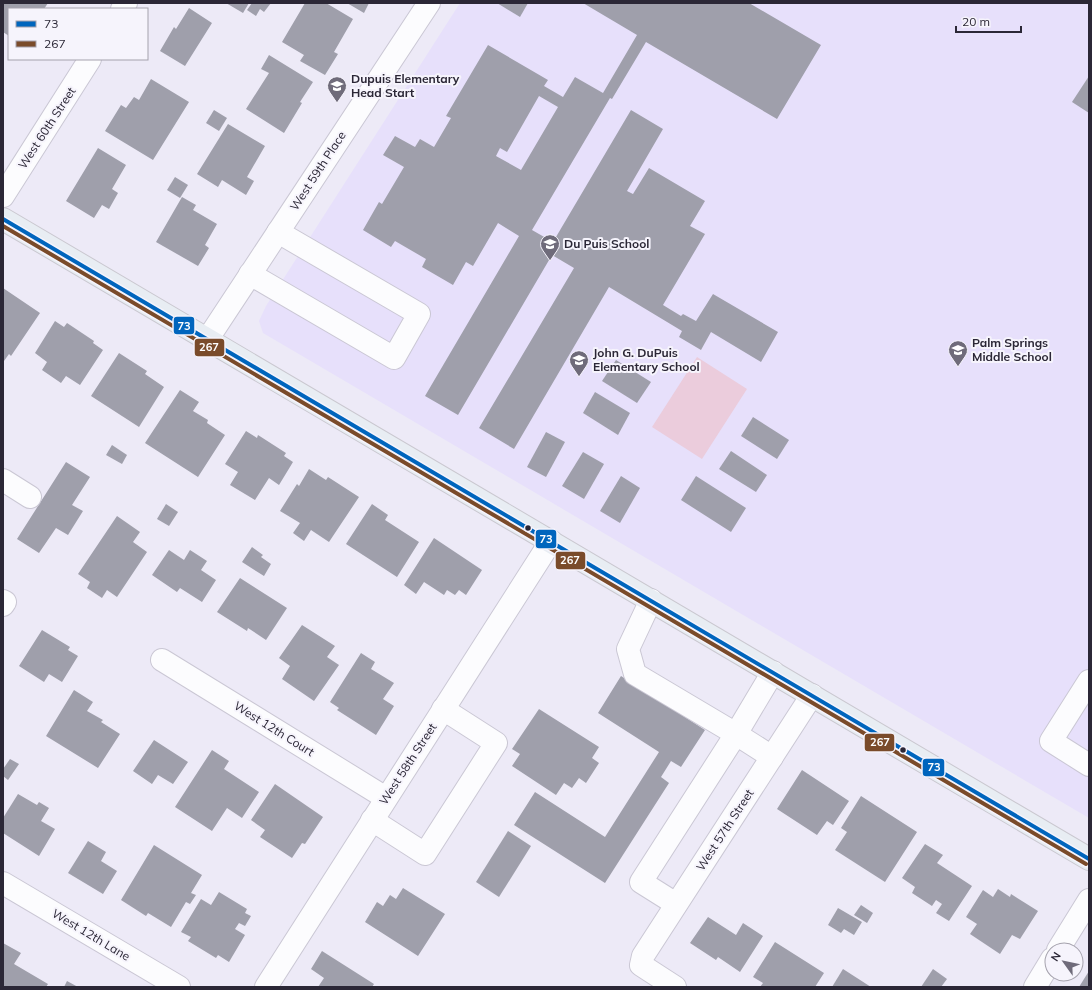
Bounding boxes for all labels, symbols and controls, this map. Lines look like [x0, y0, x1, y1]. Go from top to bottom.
legend [8, 8, 148, 60]
scale bar [956, 8, 1021, 34]
text: 20 m [962, 14, 990, 29]
text: 73 [44, 16, 58, 31]
text: 267 [44, 36, 66, 51]
place label: Dupuis Elementary Head Start [351, 71, 460, 100]
school or university icon: Dupuis Elementary Head Start [326, 75, 348, 103]
street label: West 60th Street [15, 84, 79, 171]
street label: West 59th Place [286, 128, 349, 213]
school or university icon: Du Puis School [539, 233, 561, 261]
place label: Du Puis School [564, 236, 649, 251]
line badge: 73 [173, 316, 195, 335]
text: 73 [177, 319, 191, 333]
place label: Palm Springs Middle School [972, 335, 1052, 364]
line badge: 267 [194, 338, 225, 357]
school or university icon: Palm Springs Middle School [947, 339, 969, 367]
text: 267 [199, 340, 219, 354]
place label: John G. DuPuis Elementary School [593, 345, 700, 374]
school or university icon: John G. DuPuis Elementary School [568, 349, 590, 377]
unlabelled marker [523, 523, 533, 533]
line badge: 73 [535, 529, 557, 549]
text: 73 [539, 532, 553, 546]
line badge: 267 [555, 551, 586, 570]
text: 267 [560, 553, 580, 567]
street label: West 12th Court [231, 698, 317, 759]
street label: West 58th Street [376, 720, 440, 807]
line badge: 267 [864, 733, 895, 752]
text: 267 [870, 735, 890, 749]
unlabelled marker [898, 745, 908, 755]
line badge: 73 [922, 758, 945, 777]
text: 73 [927, 760, 941, 774]
street label: West 57th Street [693, 786, 757, 873]
street label: West 12th Lane [49, 905, 133, 964]
north arrow [1044, 942, 1084, 982]
text: N [1047, 949, 1064, 964]

